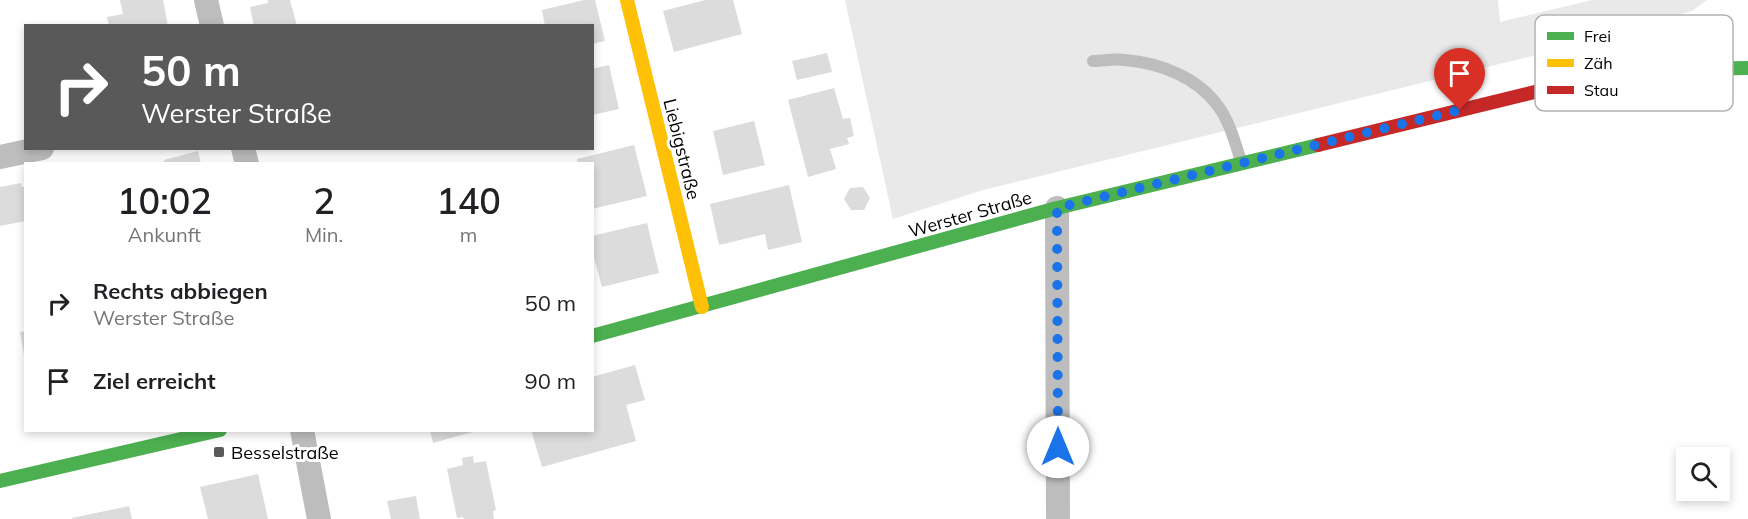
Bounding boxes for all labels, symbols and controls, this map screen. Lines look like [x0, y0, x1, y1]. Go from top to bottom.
legend [1535, 15, 1733, 111]
text: Frei [1584, 26, 1611, 46]
text: 50 m [141, 44, 241, 97]
icon: right [42, 48, 120, 126]
pin [1434, 48, 1485, 110]
text: Zäh [1584, 53, 1613, 73]
icon: arrive [1443, 57, 1476, 90]
text: Stau [1584, 80, 1618, 100]
text: Werster Straße [141, 96, 332, 130]
street label: Liebigstraße [658, 96, 706, 202]
text: 10:02 [117, 178, 212, 223]
text: 2 [313, 178, 335, 223]
text: 140 [436, 178, 501, 223]
street label: Werster Straße [906, 185, 1034, 243]
text: Ankunft [128, 222, 201, 247]
text: Min. [305, 222, 343, 247]
text: m [460, 222, 477, 247]
text: Rechts abbiegen [93, 277, 268, 305]
icon: right [42, 287, 75, 320]
text: 50 m [525, 289, 576, 317]
text: Werster Straße [93, 305, 234, 330]
icon: arrive [42, 365, 75, 398]
text: Ziel erreicht [93, 367, 216, 395]
text: 90 m [525, 367, 576, 395]
position arrow [1026, 415, 1090, 479]
place label: Besselstraße [231, 441, 339, 464]
marker: Besselstraße [212, 445, 226, 459]
map controls [1676, 447, 1730, 501]
button: search [1676, 447, 1730, 501]

